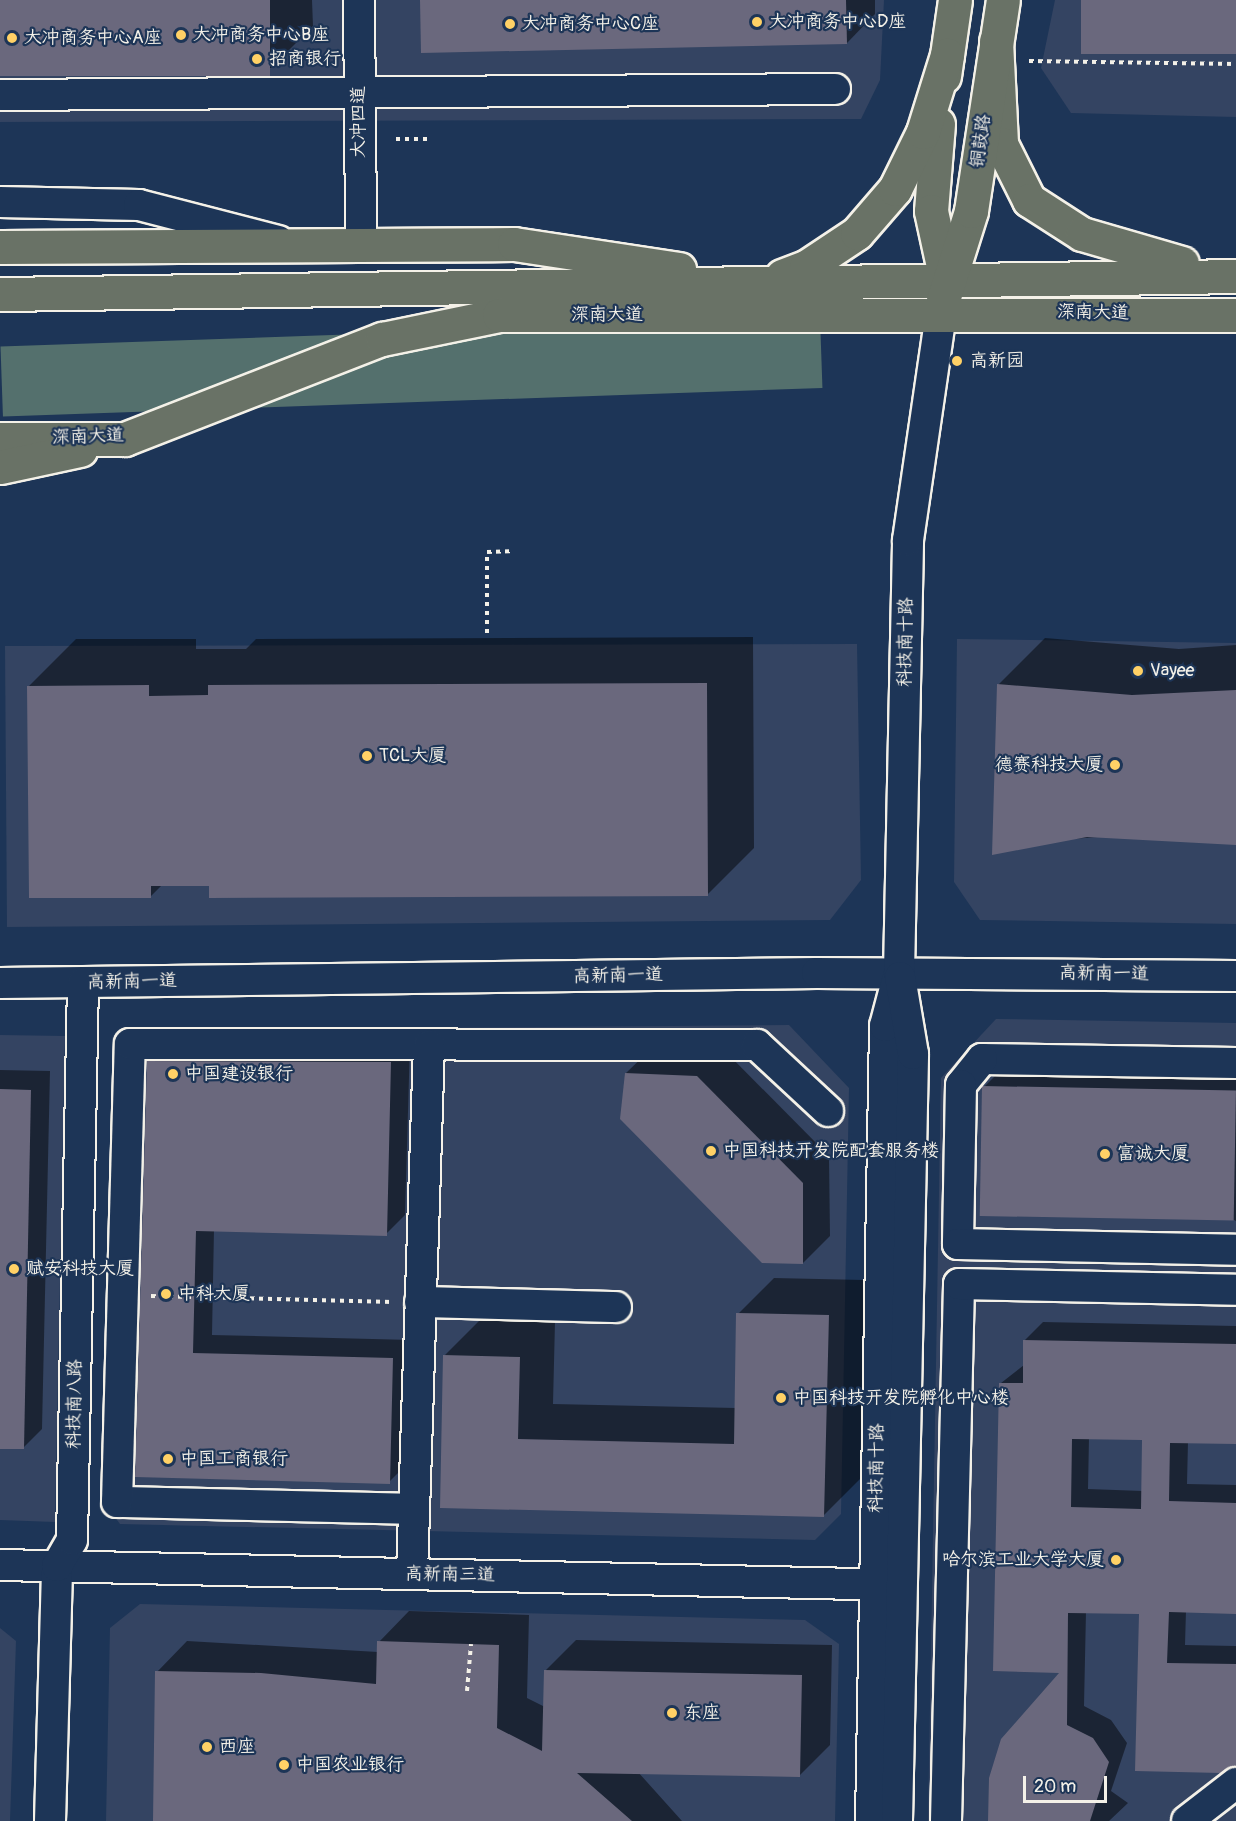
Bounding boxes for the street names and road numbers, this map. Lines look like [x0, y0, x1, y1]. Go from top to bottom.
street label: 大冲四道 [348, 86, 370, 158]
street label: 铜鼓路 [967, 113, 995, 169]
street label: 深南大道 [1057, 302, 1129, 324]
street label: 深南大道 [571, 304, 643, 326]
street label: 深南大道 [52, 425, 124, 449]
street label: 科技南十路 [894, 597, 918, 687]
street label: 高新南一道 [1059, 962, 1149, 986]
street label: 高新南一道 [573, 964, 663, 988]
street label: 高新南一道 [87, 970, 177, 994]
street label: 科技南八路 [63, 1359, 87, 1449]
street label: 科技南十路 [865, 1423, 889, 1513]
street label: 高新南三道 [405, 1563, 495, 1587]

